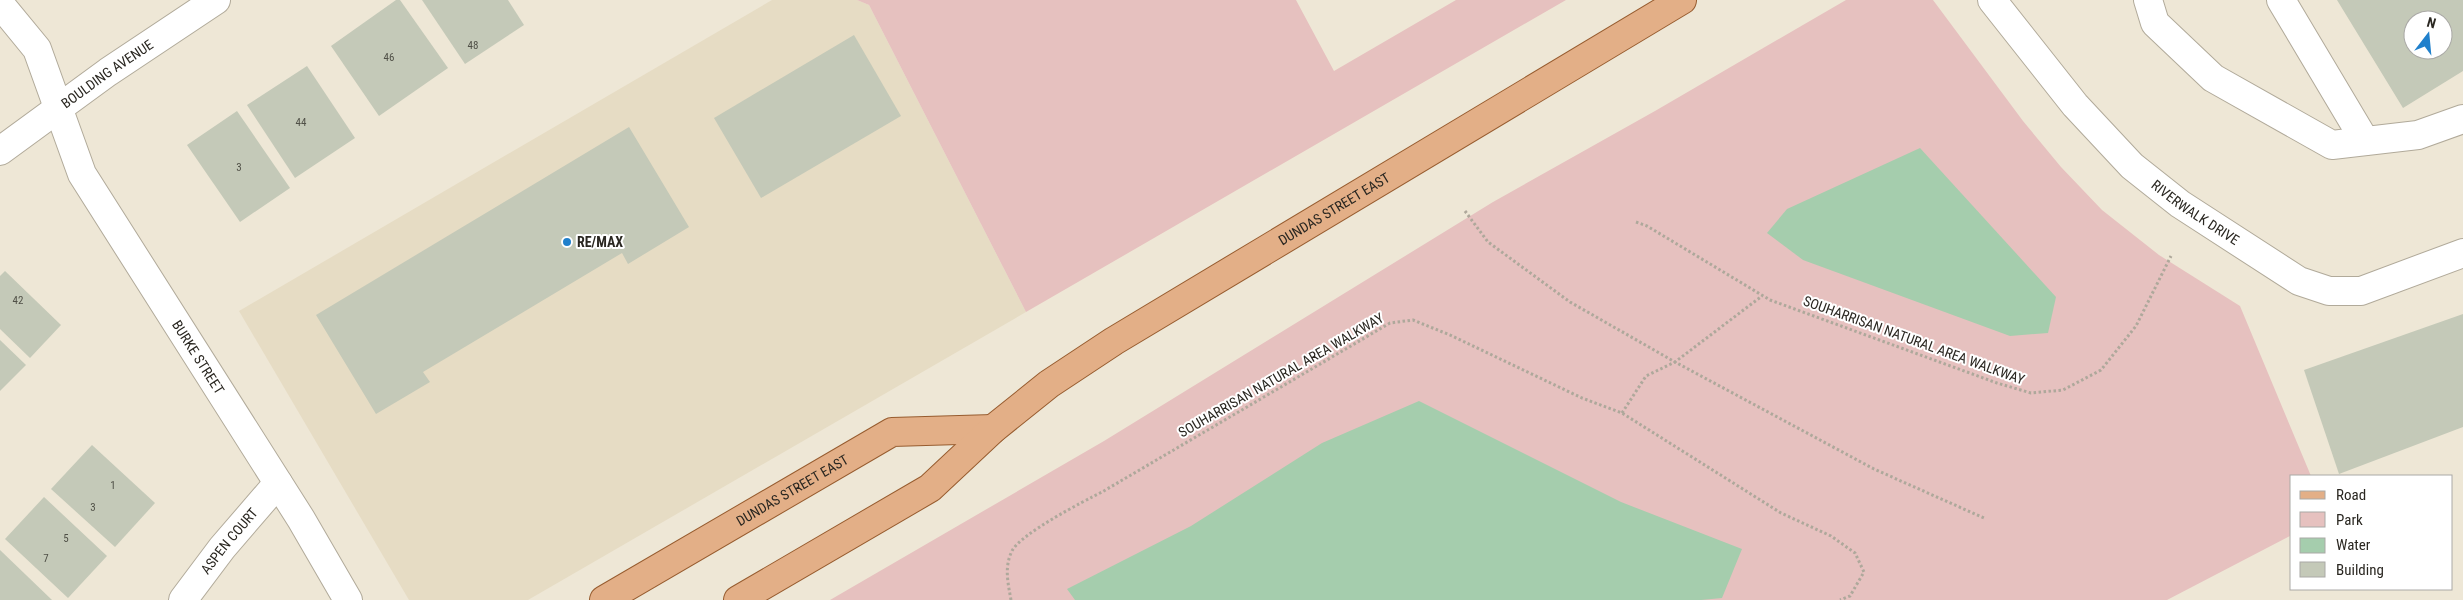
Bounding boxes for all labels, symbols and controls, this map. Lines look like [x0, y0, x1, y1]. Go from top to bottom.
north arrow [2403, 10, 2453, 60]
text: N [2425, 14, 2438, 31]
street label: BOULDING AVENUE [58, 36, 156, 111]
house number: 48 [468, 39, 478, 52]
house number: 46 [384, 51, 394, 64]
house number: 44 [296, 116, 307, 129]
house number: 3 [236, 161, 242, 174]
street label: DUNDAS STREET EAST [1276, 169, 1393, 248]
street label: RIVERWALK DRIVE [2148, 177, 2242, 248]
place label: RE/MAX [577, 234, 623, 250]
marker: RE/MAX [561, 236, 573, 248]
street label: SOUHARRISAN NATURAL AREA WALKWAY [1801, 292, 2027, 388]
house number: 42 [13, 294, 23, 307]
street label: SOUHARRISAN NATURAL AREA WALKWAY [1176, 309, 1387, 440]
street label: BURKE STREET [169, 317, 228, 397]
street label: DUNDAS STREET EAST [733, 451, 851, 529]
legend [2290, 475, 2453, 590]
house number: 1 [110, 479, 116, 492]
text: Road [2336, 486, 2366, 504]
house number: 3 [90, 501, 96, 514]
street label: ASPEN COURT [197, 505, 261, 577]
text: Park [2336, 511, 2363, 529]
house number: 5 [63, 532, 69, 545]
text: Water [2336, 536, 2371, 554]
house number: 7 [43, 552, 49, 565]
text: Building [2336, 561, 2384, 579]

